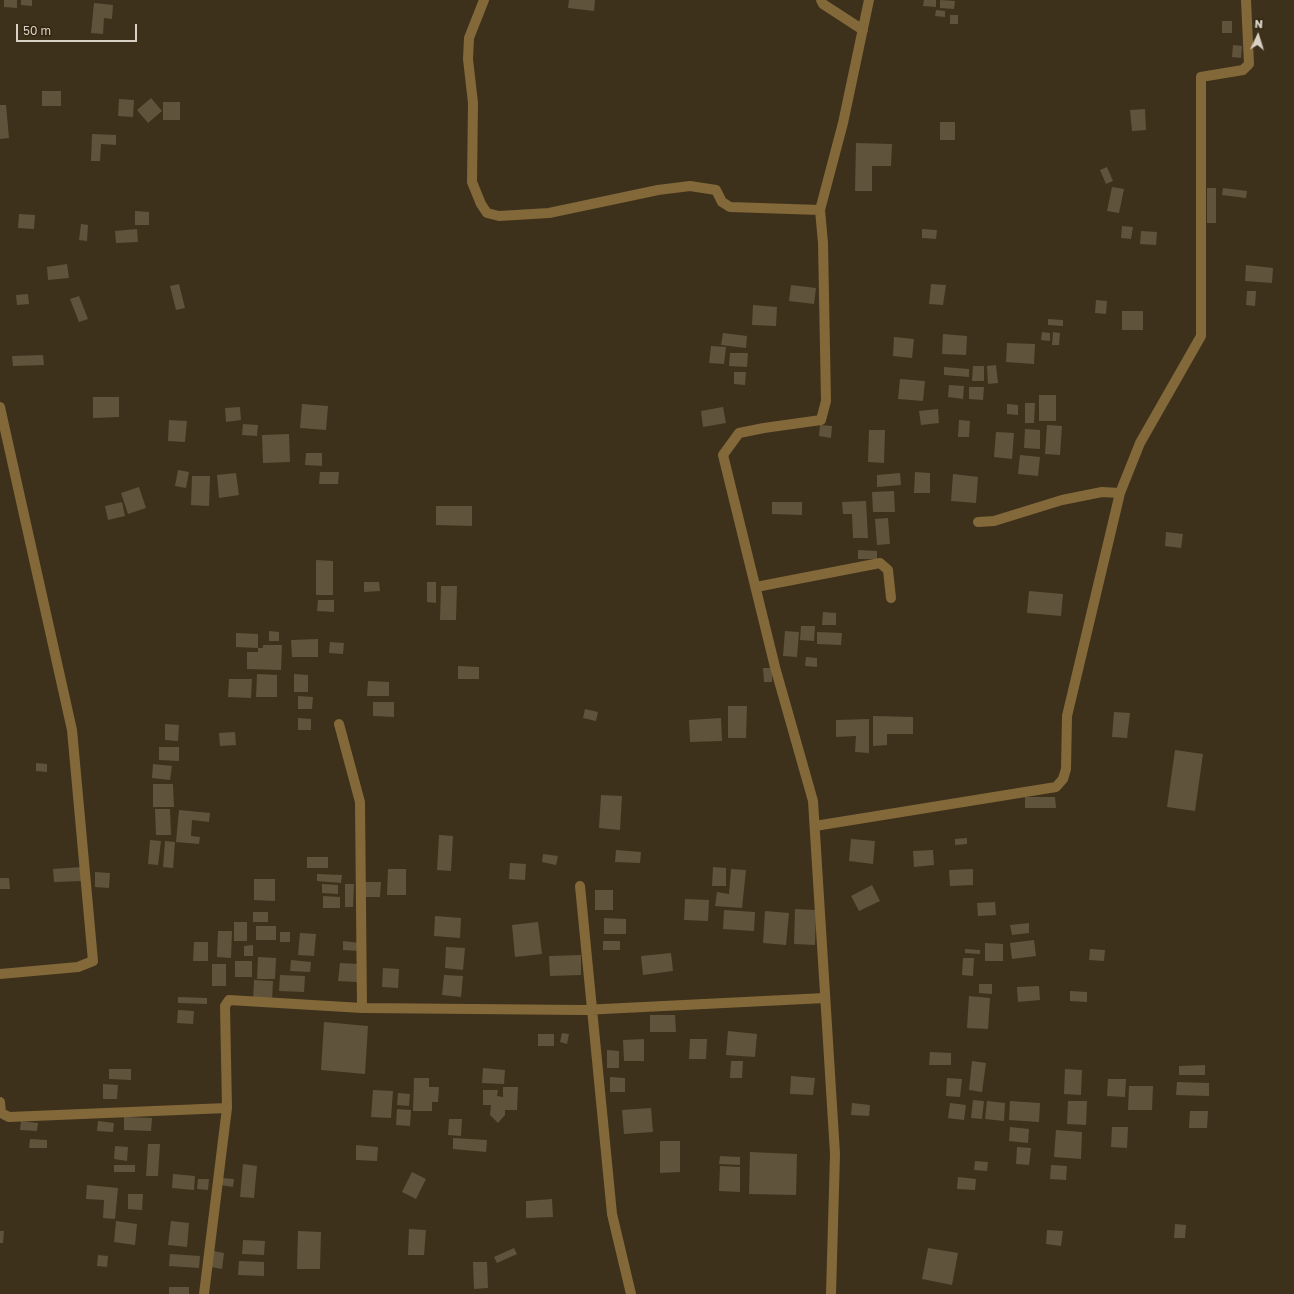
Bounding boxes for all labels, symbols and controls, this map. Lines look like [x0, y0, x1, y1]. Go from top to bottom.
scale bar [18, 16, 139, 42]
north arrow [1238, 16, 1278, 56]
text: N [1254, 17, 1264, 30]
text: 50 m [23, 23, 51, 38]

